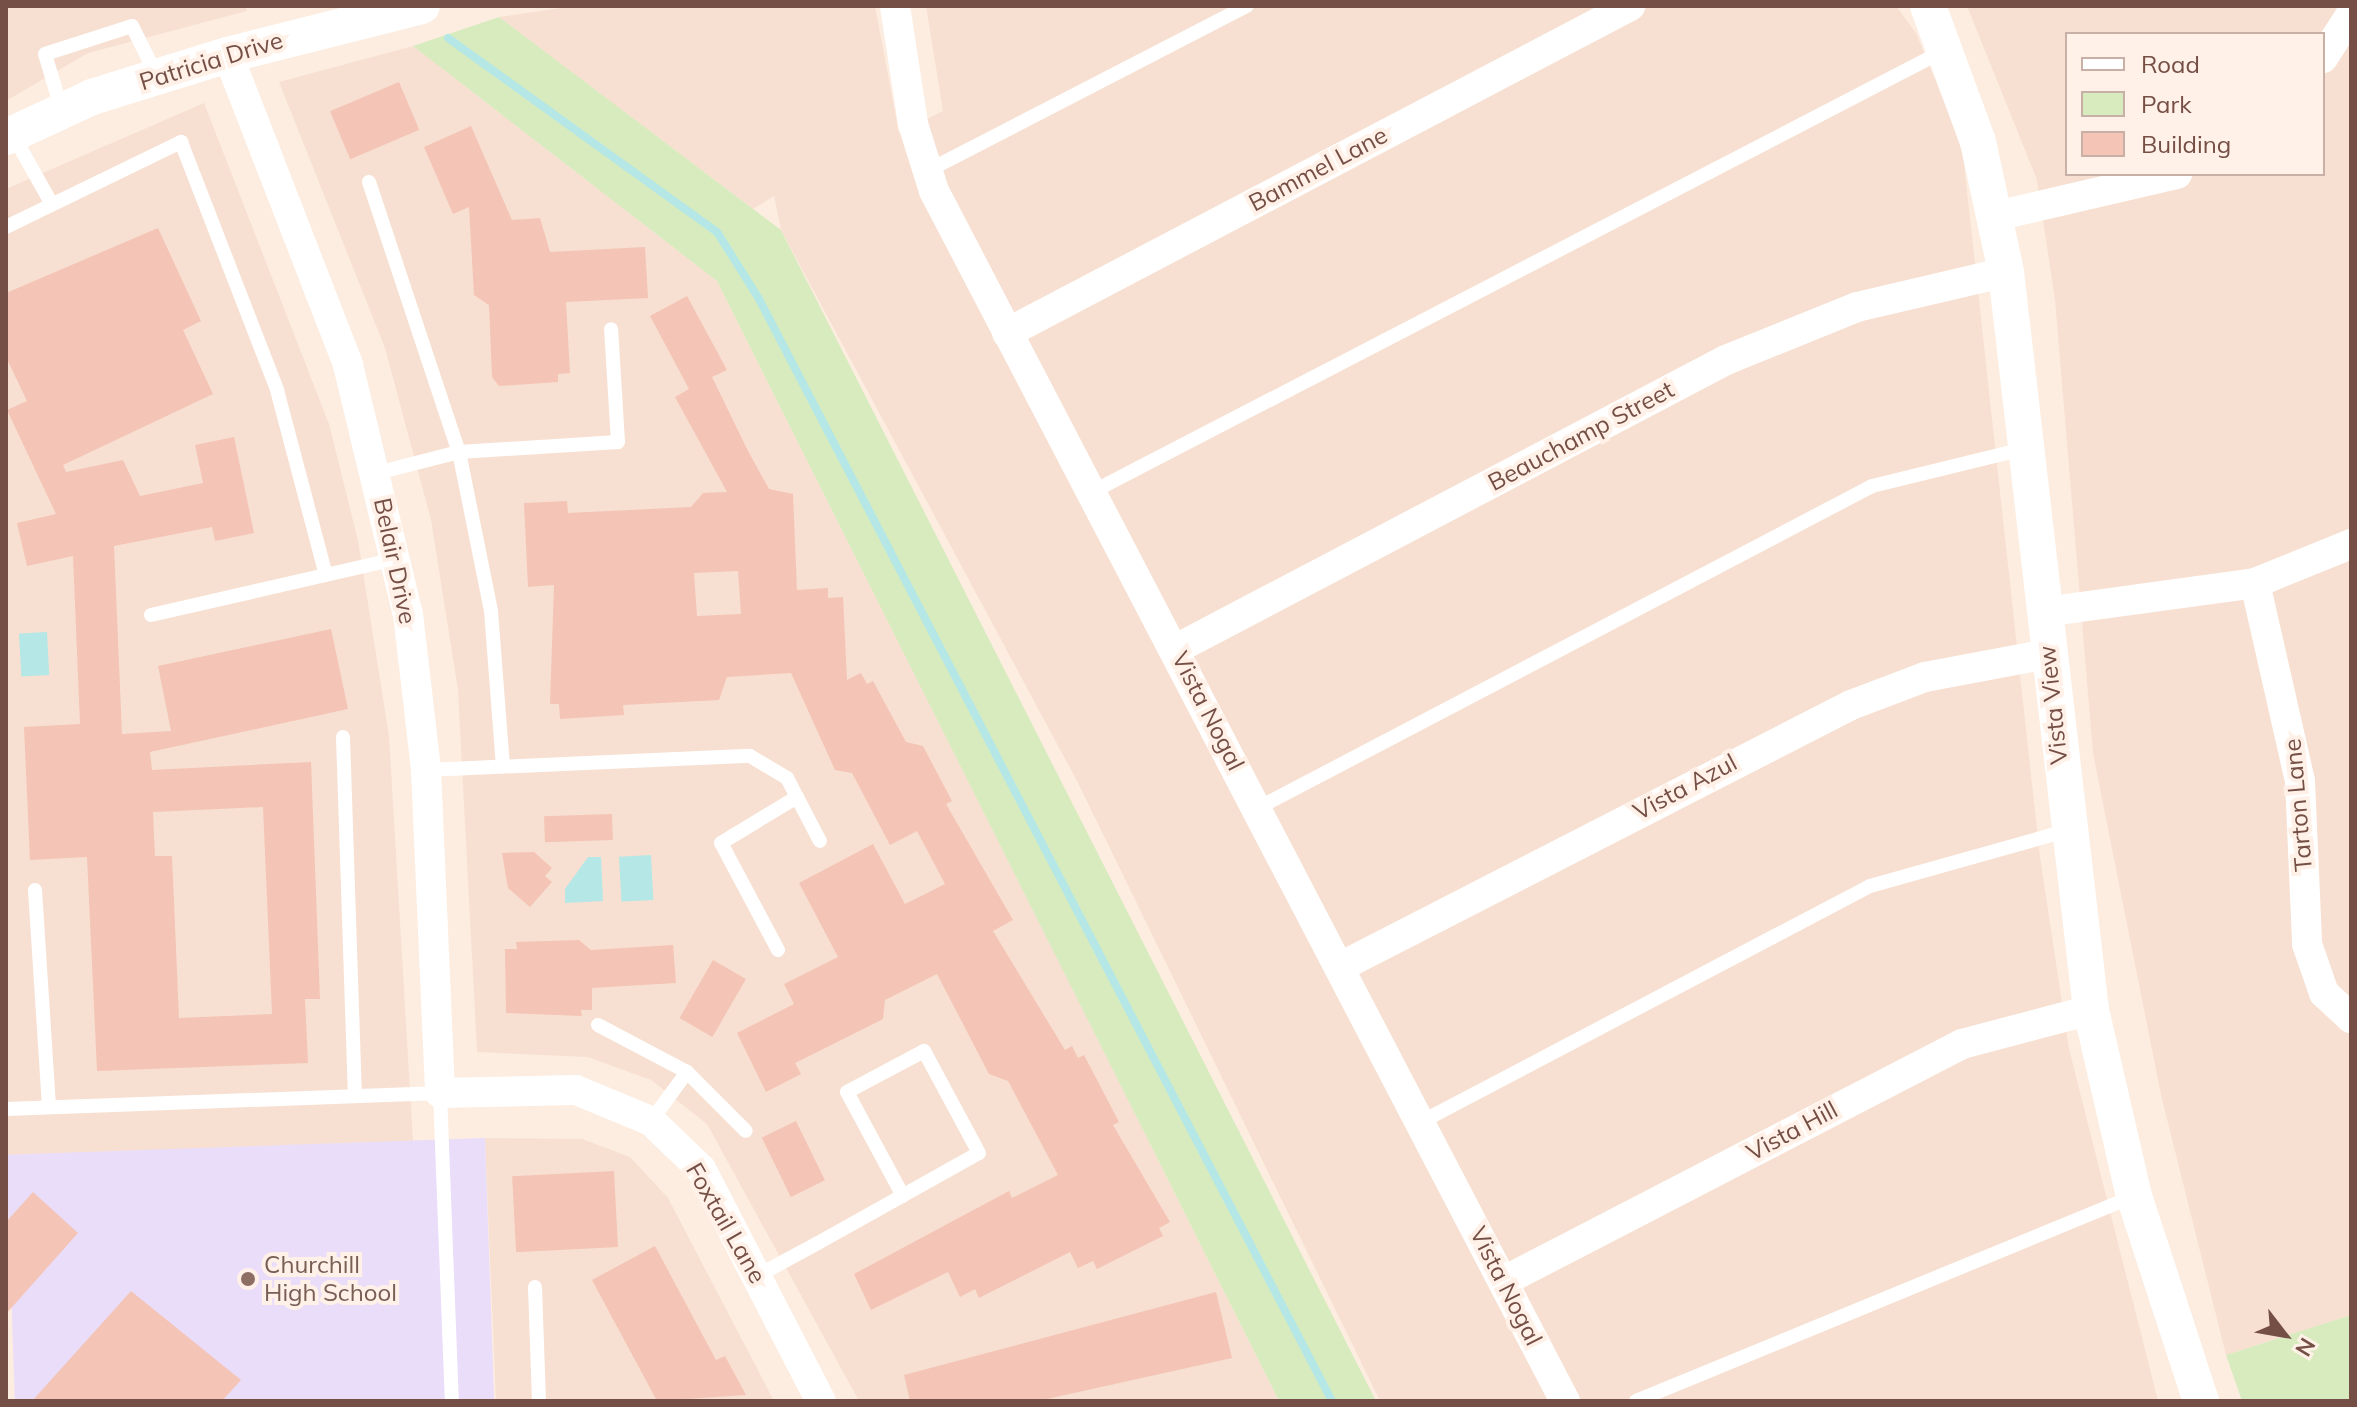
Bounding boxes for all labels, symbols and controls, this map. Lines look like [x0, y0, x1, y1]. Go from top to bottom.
street label: Patricia Drive [136, 26, 286, 96]
legend [2065, 32, 2325, 176]
text: Road [2141, 49, 2200, 79]
text: Park [2141, 89, 2192, 119]
street label: Bammel Lane [1244, 120, 1392, 218]
text: Building [2141, 129, 2231, 159]
street label: Beauchamp Street [1483, 375, 1679, 497]
street label: Belair Drive [368, 495, 422, 627]
street label: Vista View [2032, 644, 2074, 766]
street label: Vista Nogal [1166, 647, 1250, 775]
street label: Tarton Lane [2278, 737, 2318, 873]
street label: Vista Azul [1628, 748, 1742, 826]
street label: Vista Hill [1742, 1095, 1842, 1167]
street label: Foxtail Lane [680, 1158, 772, 1288]
street label: Vista Nogal [1464, 1222, 1548, 1350]
place label: Churchill High School [264, 1251, 397, 1307]
marker: Churchill High School [239, 1270, 257, 1288]
north arrow [2245, 1295, 2325, 1375]
text: N [2289, 1333, 2322, 1362]

